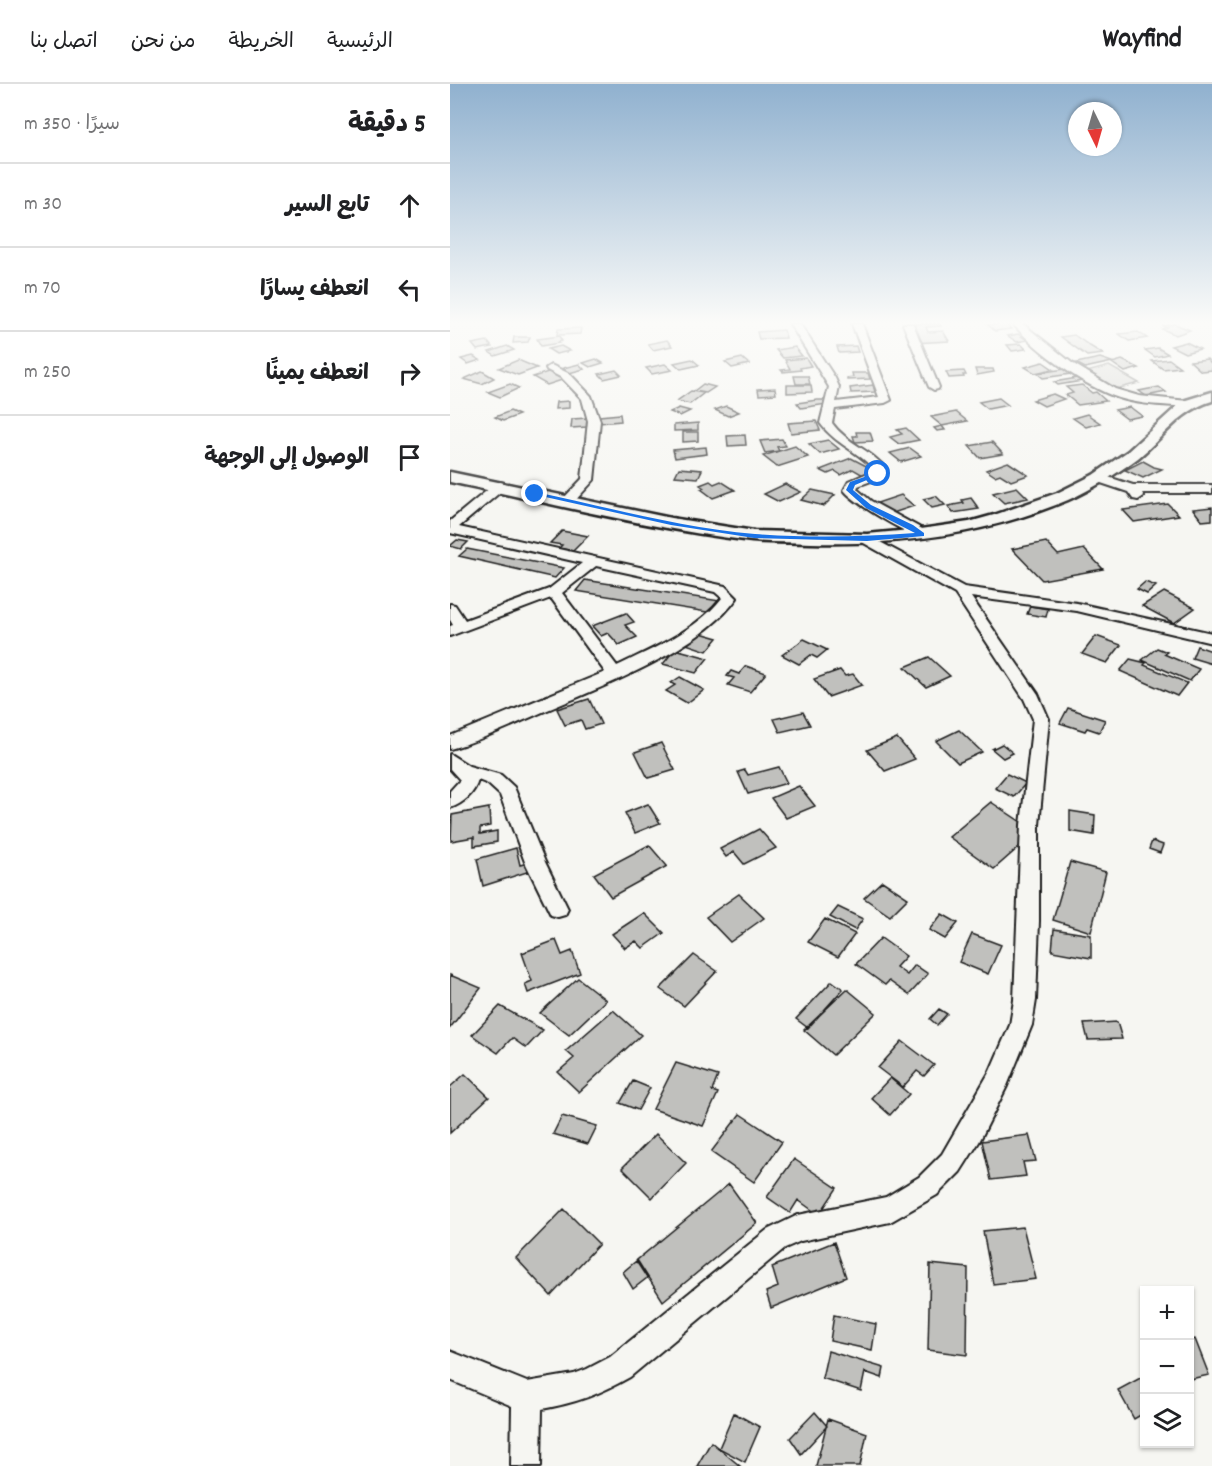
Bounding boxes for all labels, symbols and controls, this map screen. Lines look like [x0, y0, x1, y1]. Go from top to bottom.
text: Wayfind [1102, 21, 1182, 61]
text: اتصل بنا [30, 28, 98, 58]
text: من نحن [131, 28, 195, 58]
text: الخريطة [228, 28, 294, 58]
text: الرئيسية [327, 28, 393, 58]
north arrow [1068, 102, 1122, 156]
text: 5 دقيقة [348, 107, 426, 144]
text: سيرًا · 350 m [24, 111, 120, 139]
icon: ahead [393, 189, 426, 222]
text: 30 m [24, 191, 62, 219]
text: تابع السير [286, 191, 369, 222]
icon: left [393, 273, 426, 306]
text: 70 m [24, 275, 61, 303]
text: انعطف يسارًا [260, 275, 369, 306]
icon: right [393, 357, 426, 390]
text: 250 m [24, 359, 71, 387]
text: انعطف يمينًا [266, 359, 369, 390]
icon: arrive [393, 441, 426, 474]
text: الوصول إلى الوجهة [204, 443, 369, 474]
route start [864, 460, 890, 486]
route end [521, 480, 547, 506]
map controls [1140, 1286, 1194, 1448]
button: + [1140, 1286, 1194, 1340]
button: − [1140, 1340, 1194, 1394]
button: layers [1140, 1394, 1194, 1448]

